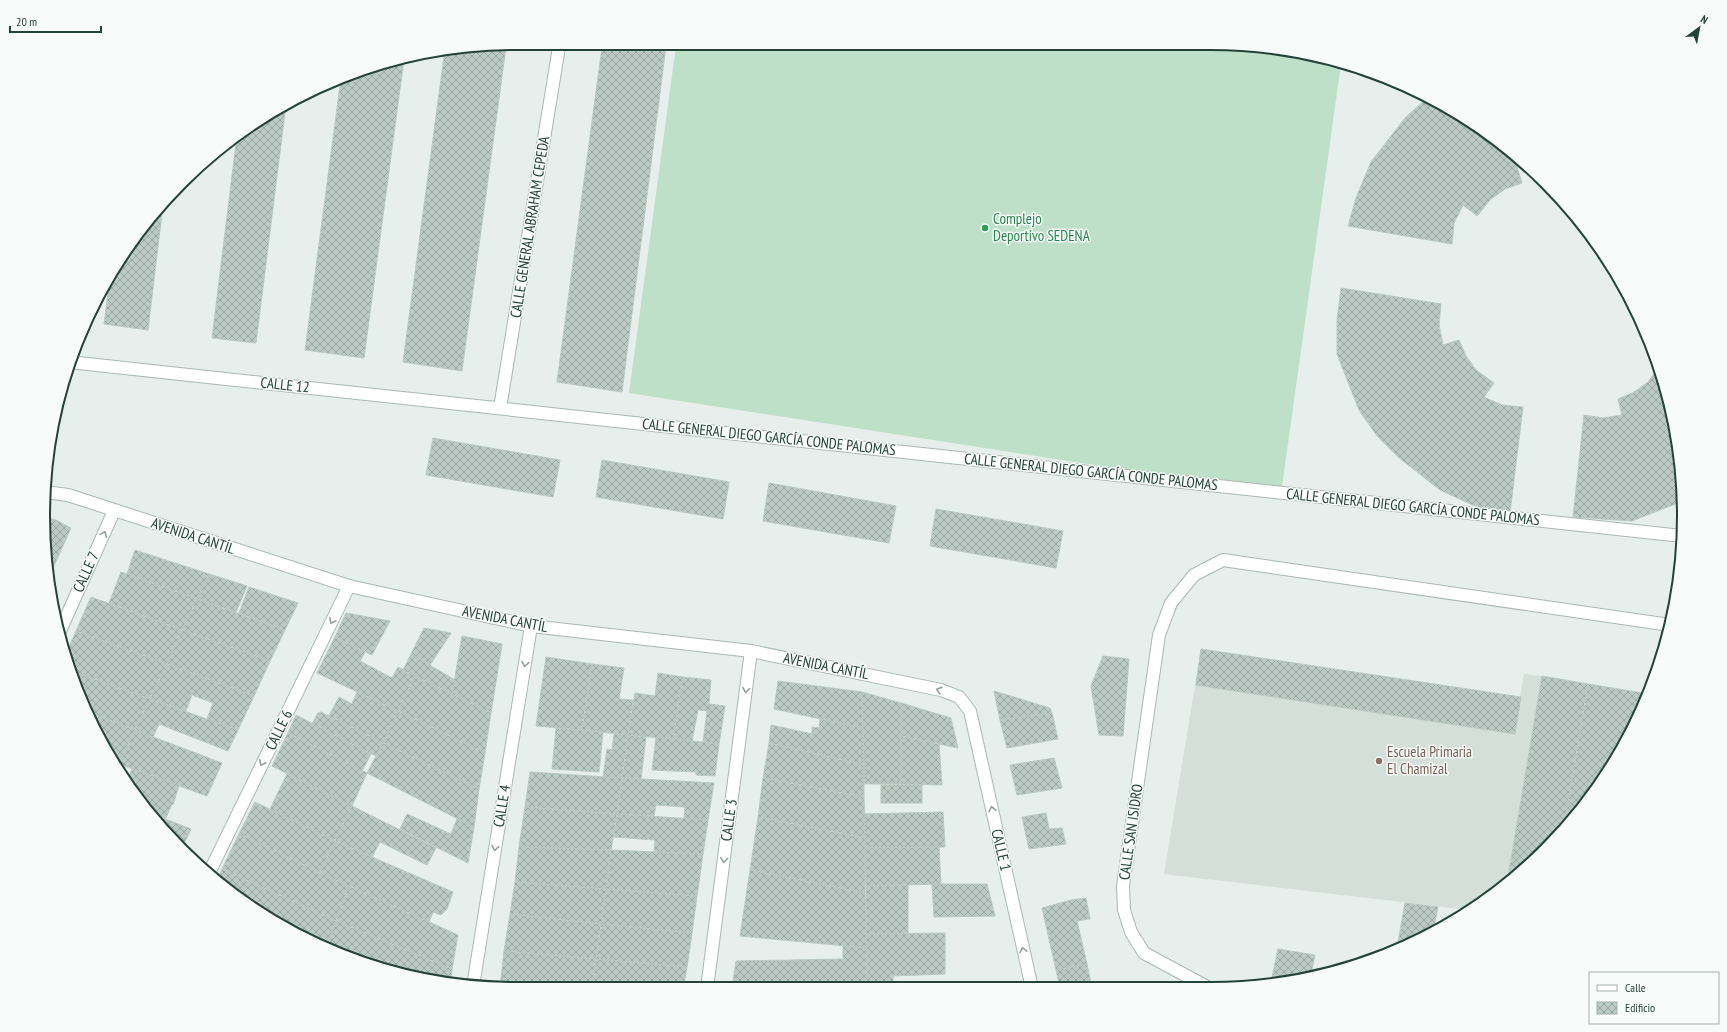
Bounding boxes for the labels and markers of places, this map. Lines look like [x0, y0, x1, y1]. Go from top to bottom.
place label: Complejo Deportivo SEDENA [993, 209, 1091, 245]
marker: Complejo Deportivo SEDENA [980, 223, 990, 233]
place label: Escuela Primaria El Chamizal [1387, 742, 1472, 778]
marker: Escuela Primaria El Chamizal [1374, 756, 1384, 766]

